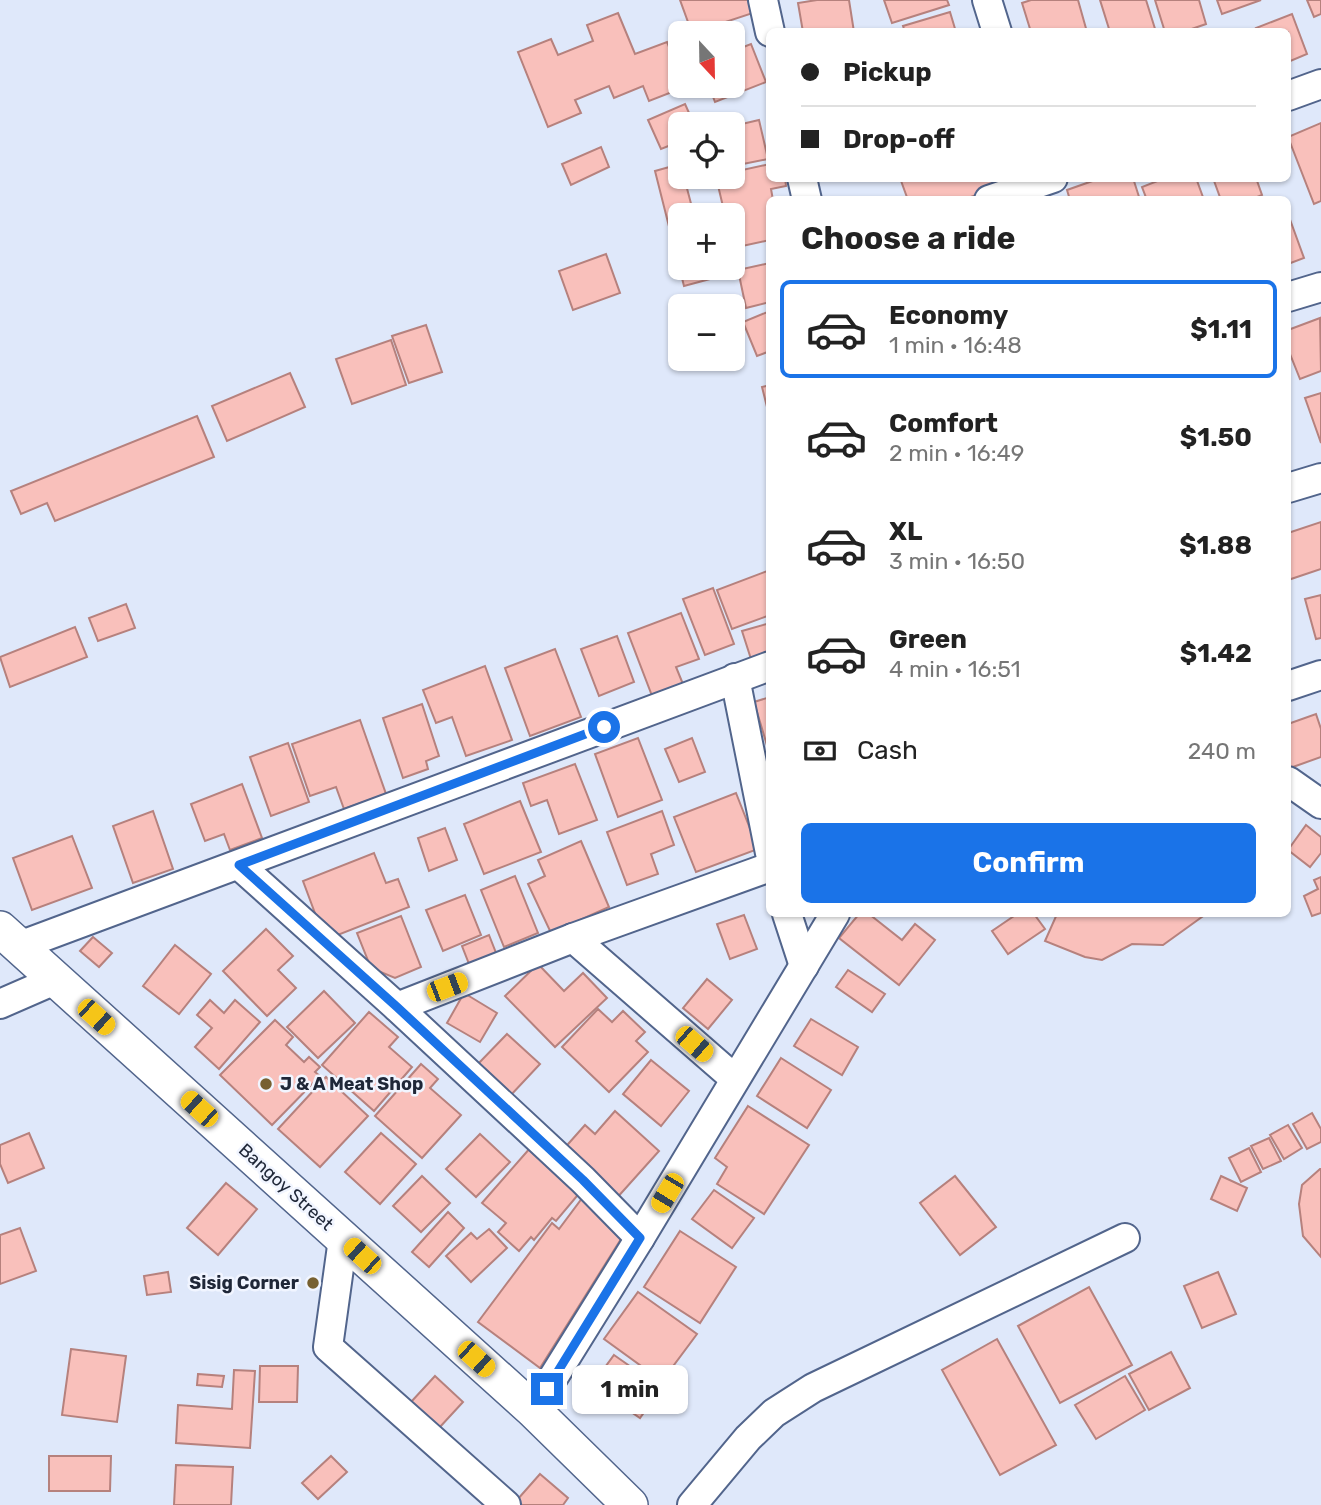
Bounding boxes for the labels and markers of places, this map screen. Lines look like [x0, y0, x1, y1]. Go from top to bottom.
place label: J & A Meat Shop [280, 1073, 423, 1095]
marker: J & A Meat Shop [258, 1076, 274, 1092]
place label: Sisig Corner [189, 1272, 299, 1294]
marker: Sisig Corner [305, 1275, 321, 1291]

